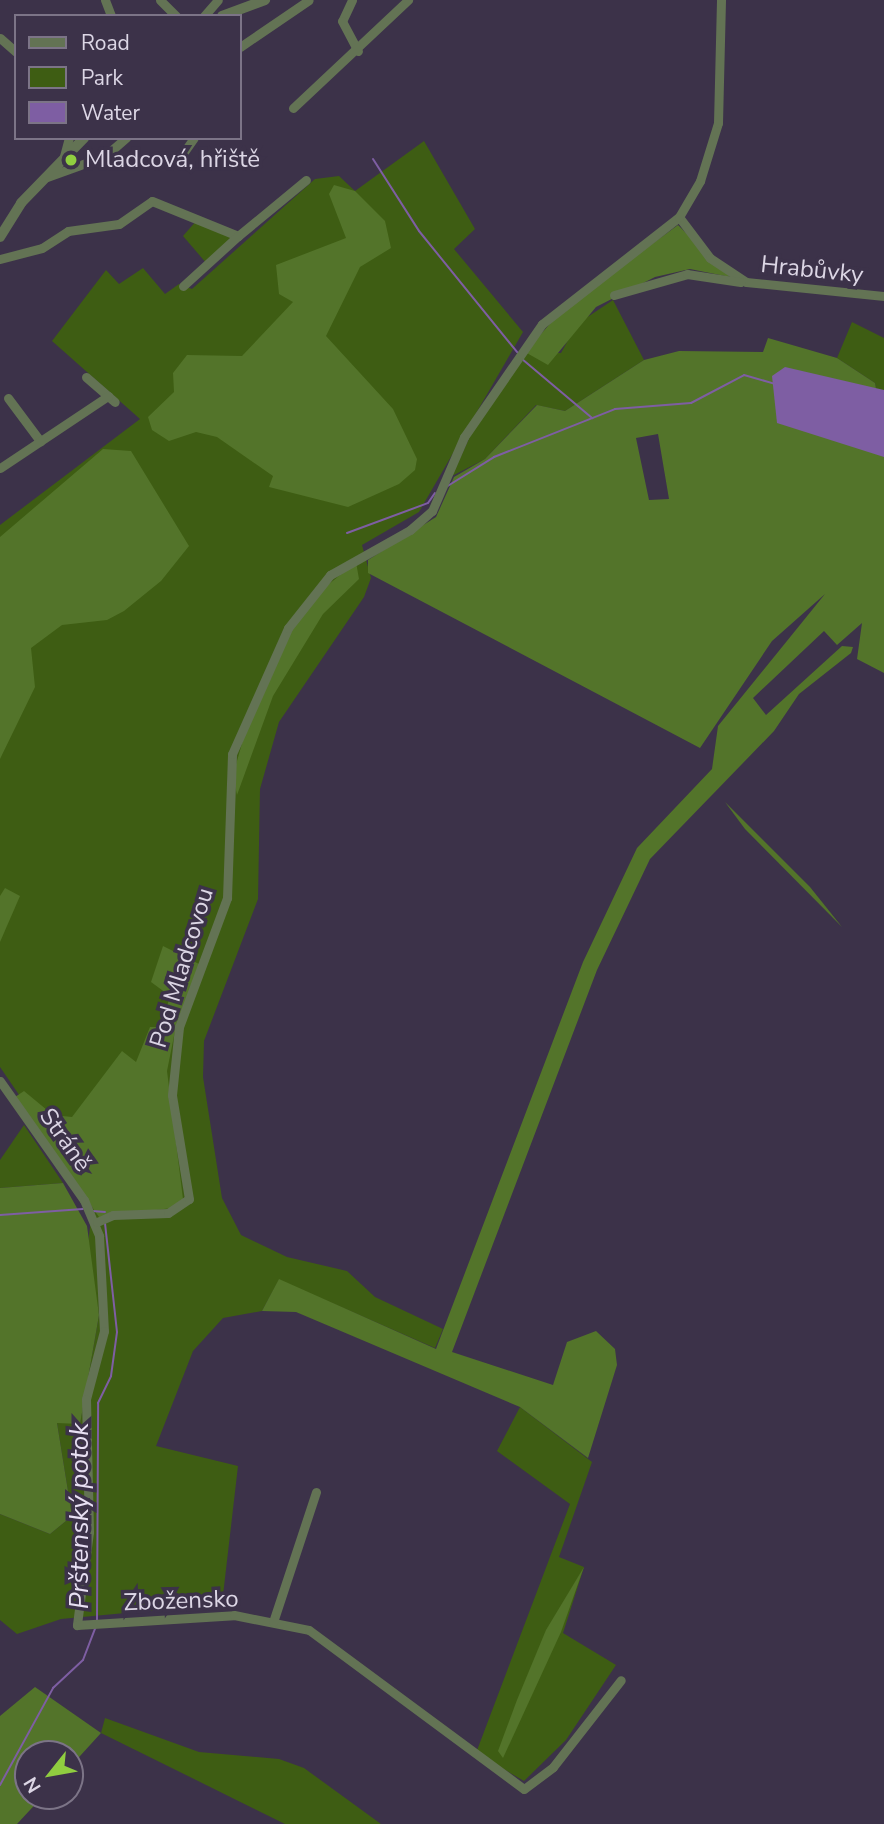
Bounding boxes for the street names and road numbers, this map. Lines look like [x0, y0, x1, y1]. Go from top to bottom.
street label: Hrabůvky [759, 250, 865, 290]
street label: Pod Mladcovou [144, 885, 220, 1051]
street label: Stráně [33, 1103, 97, 1177]
street label: Zbožensko [123, 1585, 239, 1617]

